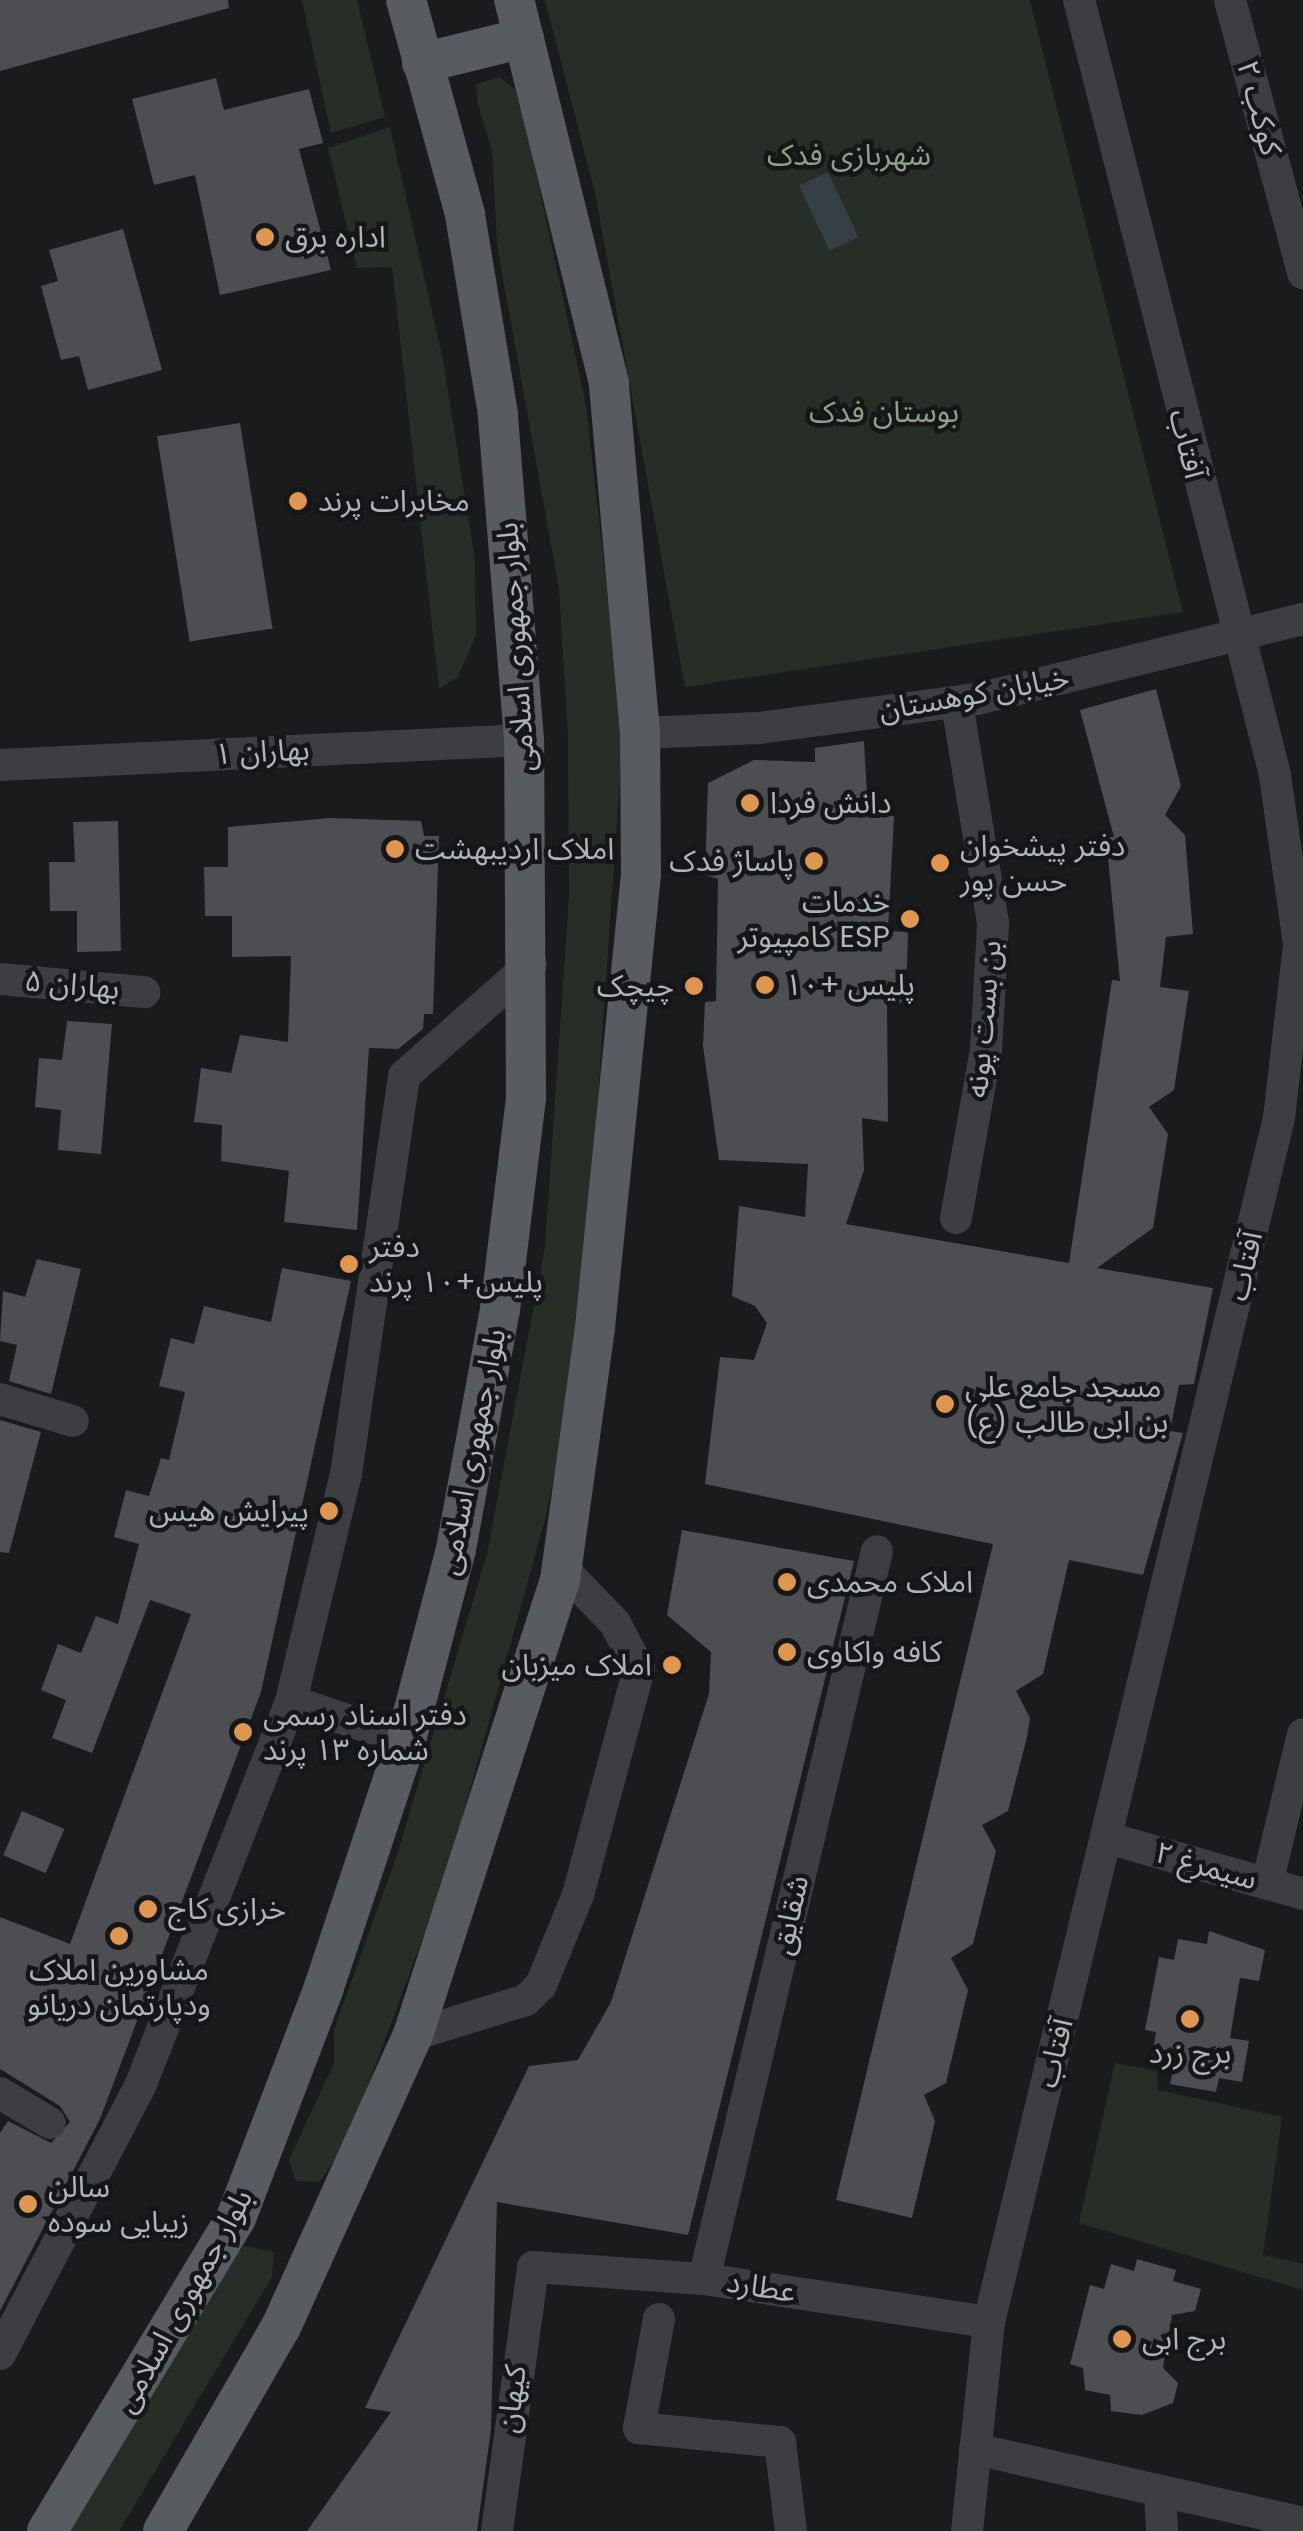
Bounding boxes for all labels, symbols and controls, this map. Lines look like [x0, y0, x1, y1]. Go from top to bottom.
street label: کوکب ۲ [1229, 57, 1289, 159]
park label: شهربازی فدک [767, 137, 931, 173]
place label: اداره برق [285, 219, 386, 255]
marker: اداره برق [254, 226, 276, 248]
park label: بوستان فدک [809, 394, 959, 430]
street label: آفتاب [1161, 406, 1213, 482]
place label: مخابرات پرند [318, 483, 470, 519]
marker: مخابرات پرند [287, 490, 309, 512]
street label: بلوار جمهوری اسلامی [489, 521, 543, 773]
street label: خیابان کوهستان [876, 660, 1072, 728]
street label: بهاران ۱ [214, 732, 310, 772]
place label: دانش فردا [770, 785, 891, 821]
marker: دانش فردا [739, 792, 761, 814]
place label: دفتر پیشخوان حسن پور [960, 828, 1125, 898]
place label: املاک اردیبهشت [415, 831, 614, 867]
marker: املاک اردیبهشت [384, 838, 406, 860]
place label: پاساژ فدک [669, 843, 794, 879]
marker: پاساژ فدک [803, 850, 825, 872]
marker: دفتر پیشخوان حسن پور [929, 852, 951, 874]
place label: خدمات کامپیوتر ESP [737, 884, 890, 954]
marker: خدمات کامپیوتر ESP [899, 908, 921, 930]
street label: بن بست پونه [959, 939, 1009, 1099]
street label: بهاران ۵ [23, 963, 121, 1007]
place label: پلیس +۱۰ [785, 967, 915, 1003]
place label: چیچک [597, 968, 674, 1004]
marker: پلیس +۱۰ [754, 974, 776, 996]
marker: چیچک [683, 975, 705, 997]
street label: آفتاب [1220, 1228, 1270, 1304]
place label: دفتر پلیس+۱۰ پرند [369, 1229, 543, 1300]
marker: دفتر پلیس+۱۰ پرند [338, 1253, 360, 1275]
street label: بلوار جمهوری اسلامی [430, 1326, 514, 1578]
place label: مسجد جامع علی بن ابی طالب (ع) [965, 1369, 1168, 1440]
marker: مسجد جامع علی بن ابی طالب (ع) [934, 1393, 956, 1415]
place label: پیرایش هیس [149, 1493, 309, 1529]
marker: پیرایش هیس [318, 1500, 340, 1522]
place label: املاک محمدی [807, 1564, 973, 1600]
marker: املاک محمدی [776, 1571, 798, 1593]
place label: کافه واکاوی [807, 1634, 942, 1670]
marker: کافه واکاوی [776, 1641, 798, 1663]
place label: املاک میزبان [502, 1647, 652, 1683]
marker: املاک میزبان [661, 1654, 683, 1676]
place label: دفتر اسناد رسمی شماره ۱۳ پرند [263, 1697, 467, 1768]
marker: دفتر اسناد رسمی شماره ۱۳ پرند [232, 1721, 254, 1743]
street label: سیمرغ ۲ [1151, 1834, 1261, 1898]
street label: شقایق [763, 1872, 817, 1958]
place label: خرازی کاج [168, 1891, 286, 1927]
marker: خرازی کاج [137, 1898, 159, 1920]
marker: مشاورین املاک ودپارتمان دریانو [108, 1925, 130, 1947]
place label: مشاورین املاک ودپارتمان دریانو [27, 1952, 211, 2022]
marker: برج زرد [1179, 2008, 1201, 2030]
street label: آفتاب [1029, 2015, 1081, 2091]
place label: برج زرد [1149, 2035, 1231, 2071]
place label: سالن زیبایی سوده [48, 2169, 189, 2240]
street label: بلوار جمهوری اسلامی [108, 2183, 260, 2419]
marker: سالن زیبایی سوده [17, 2193, 39, 2215]
street label: عطارد [724, 2264, 798, 2310]
place label: برج ابی [1142, 2321, 1226, 2357]
marker: برج ابی [1111, 2328, 1133, 2350]
street label: کیهان [490, 2363, 534, 2435]

